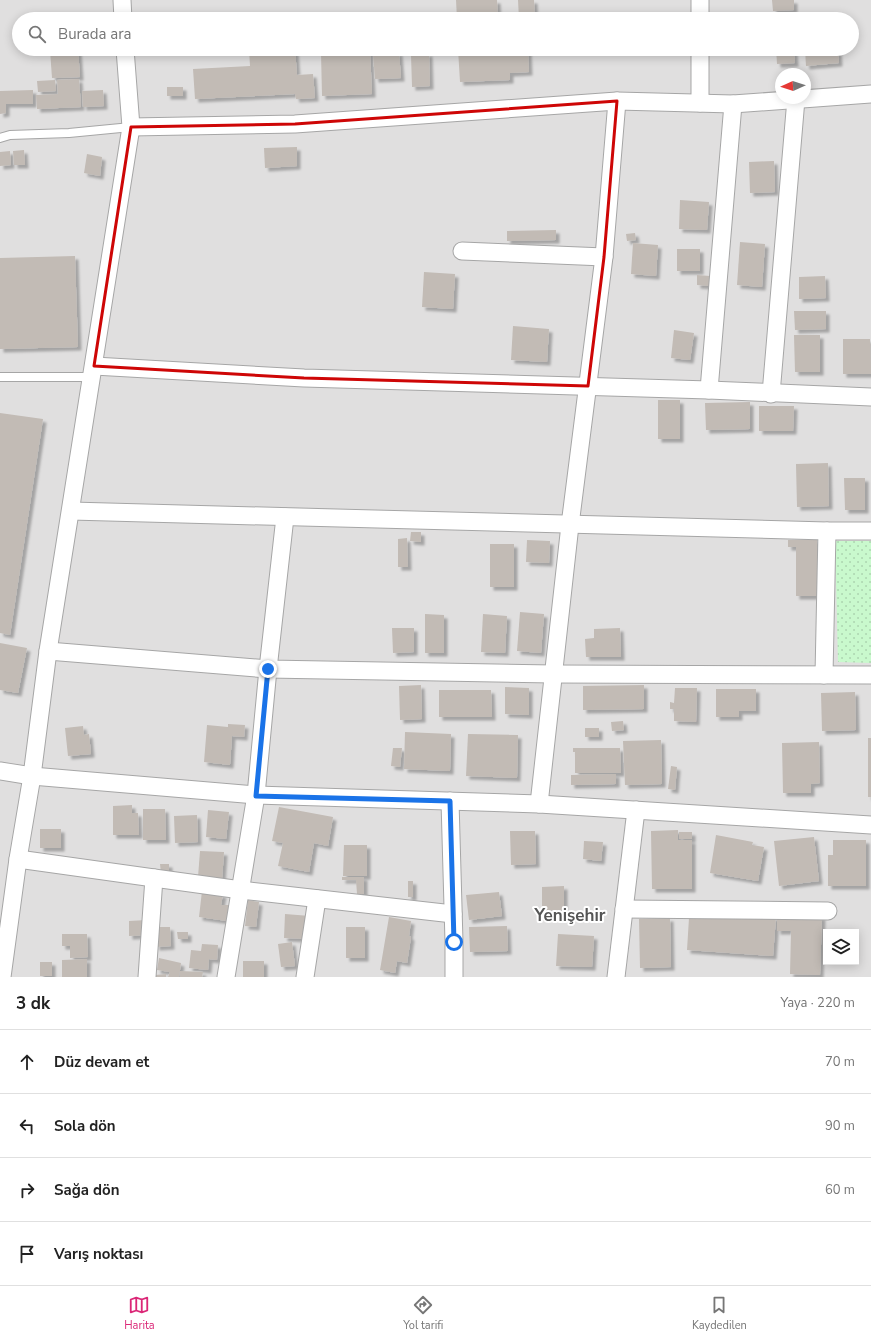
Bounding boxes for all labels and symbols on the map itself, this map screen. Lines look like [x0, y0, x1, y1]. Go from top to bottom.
north arrow [775, 68, 811, 104]
route end [259, 660, 277, 678]
district label: Yenişehir [533, 904, 606, 927]
route start [445, 933, 463, 951]

